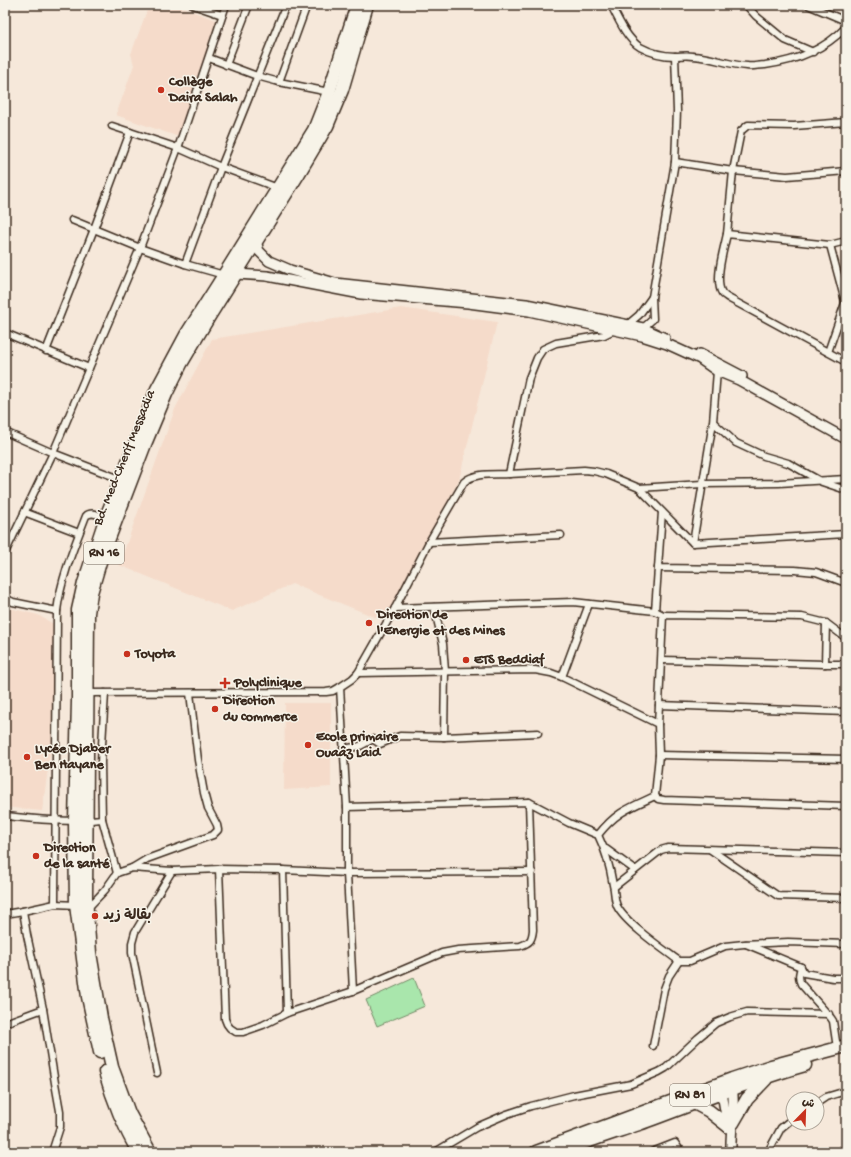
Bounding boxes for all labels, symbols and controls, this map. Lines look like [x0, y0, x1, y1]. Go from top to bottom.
place label: Collège Daira Salah [167, 74, 238, 107]
marker: Collège Daira Salah [156, 85, 166, 95]
street label: Bd. Med-Cherif Messadia [90, 387, 160, 529]
road number: RN 16 [84, 542, 124, 564]
place label: Direction de l'Energie et des Mines [375, 607, 506, 640]
marker: Direction de l'Energie et des Mines [364, 618, 374, 628]
place label: Toyota [134, 646, 177, 663]
marker: Toyota [122, 649, 132, 659]
place label: ETS Beddiaf [474, 652, 546, 669]
marker: ETS Beddiaf [461, 655, 471, 665]
place label: Polyclinique [233, 675, 302, 692]
marker: Polyclinique [219, 677, 231, 689]
place label: Direction du commerce [221, 693, 298, 726]
marker: Direction du commerce [210, 704, 220, 714]
place label: Ecole primaire Ouaâz Laid [316, 729, 399, 762]
marker: Ecole primaire Ouaâz Laid [303, 740, 313, 750]
place label: Lycée Djaber Ben Hayane [34, 741, 112, 774]
marker: Lycée Djaber Ben Hayane [22, 752, 32, 762]
place label: Direction de la santé [42, 840, 110, 873]
marker: Direction de la santé [31, 851, 41, 861]
place label: بقالة زيد [103, 908, 151, 925]
marker: بقالة زيد [90, 911, 100, 921]
road number: RN 81 [670, 1084, 710, 1106]
north arrow [785, 1091, 825, 1131]
text: ش [800, 1096, 816, 1112]

